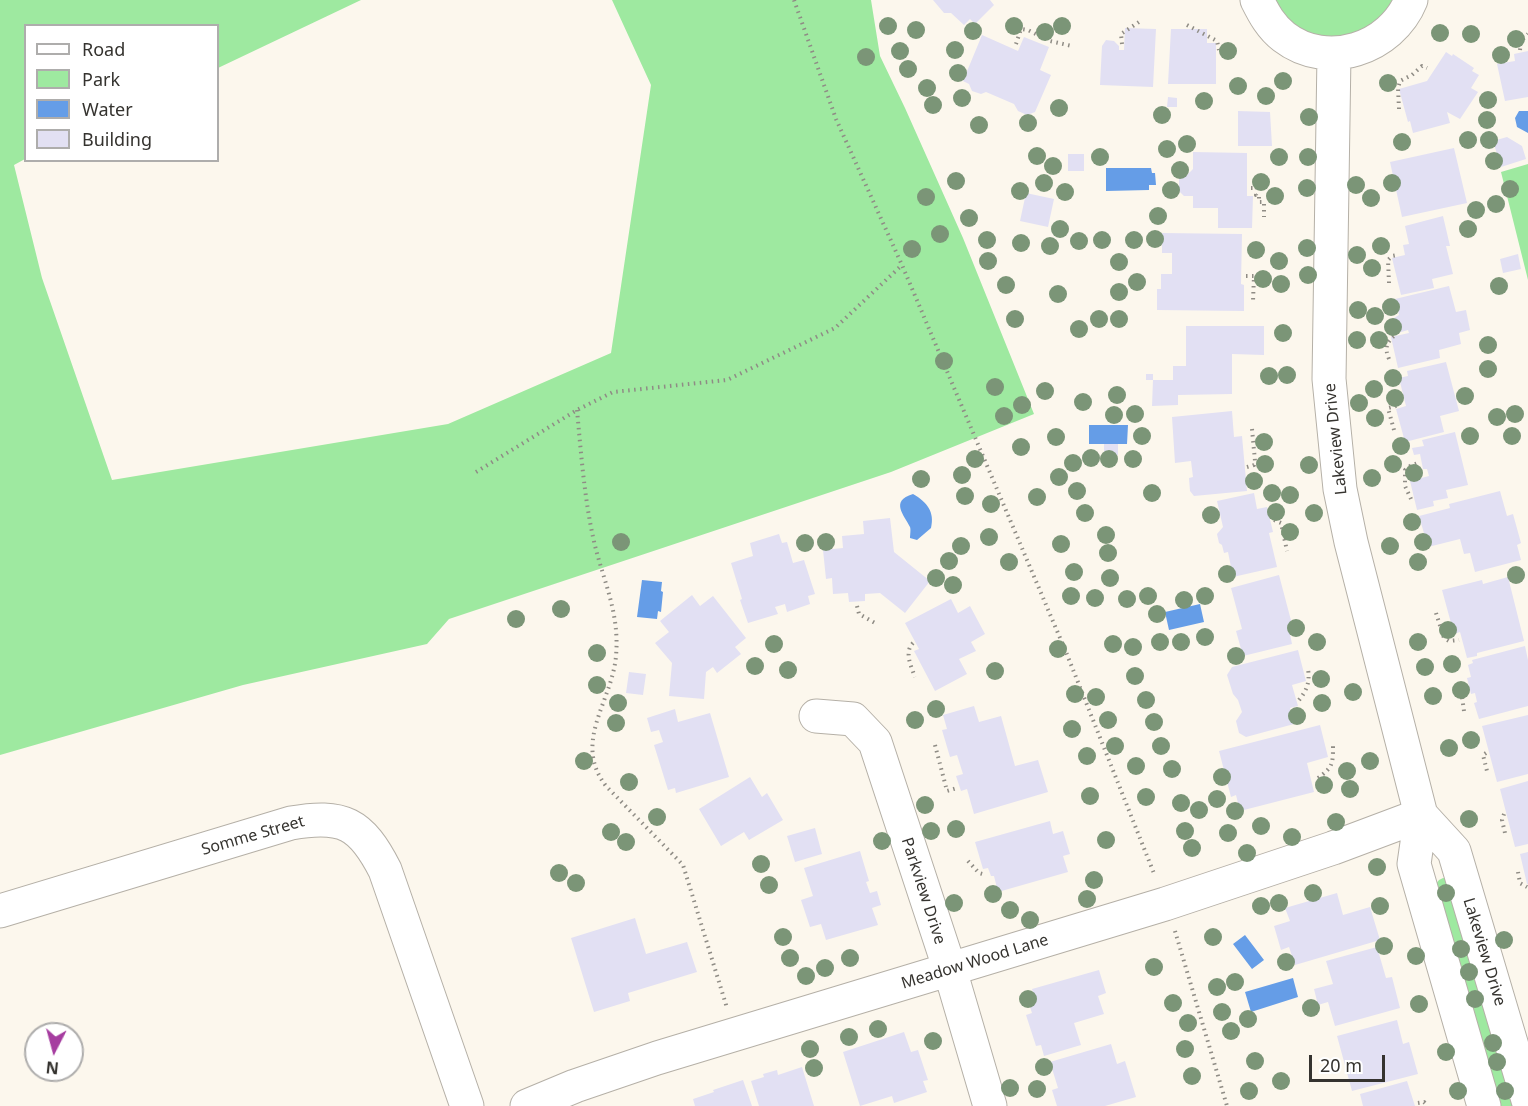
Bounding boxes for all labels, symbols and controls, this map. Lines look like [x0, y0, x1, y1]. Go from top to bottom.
legend [24, 24, 219, 162]
text: Road [82, 37, 125, 61]
text: Park [82, 67, 120, 91]
text: Water [82, 97, 133, 121]
text: Building [82, 127, 152, 151]
street label: Lakeview Drive [1321, 382, 1351, 496]
street label: Somme Street [199, 812, 307, 860]
street label: Parkview Drive [897, 835, 949, 947]
street label: Lakeview Drive [1458, 896, 1510, 1008]
street label: Meadow Wood Lane [899, 931, 1051, 993]
north arrow [24, 1022, 84, 1082]
scale bar [1312, 1043, 1388, 1081]
text: 20 m [1320, 1053, 1362, 1077]
text: N [45, 1056, 60, 1080]

